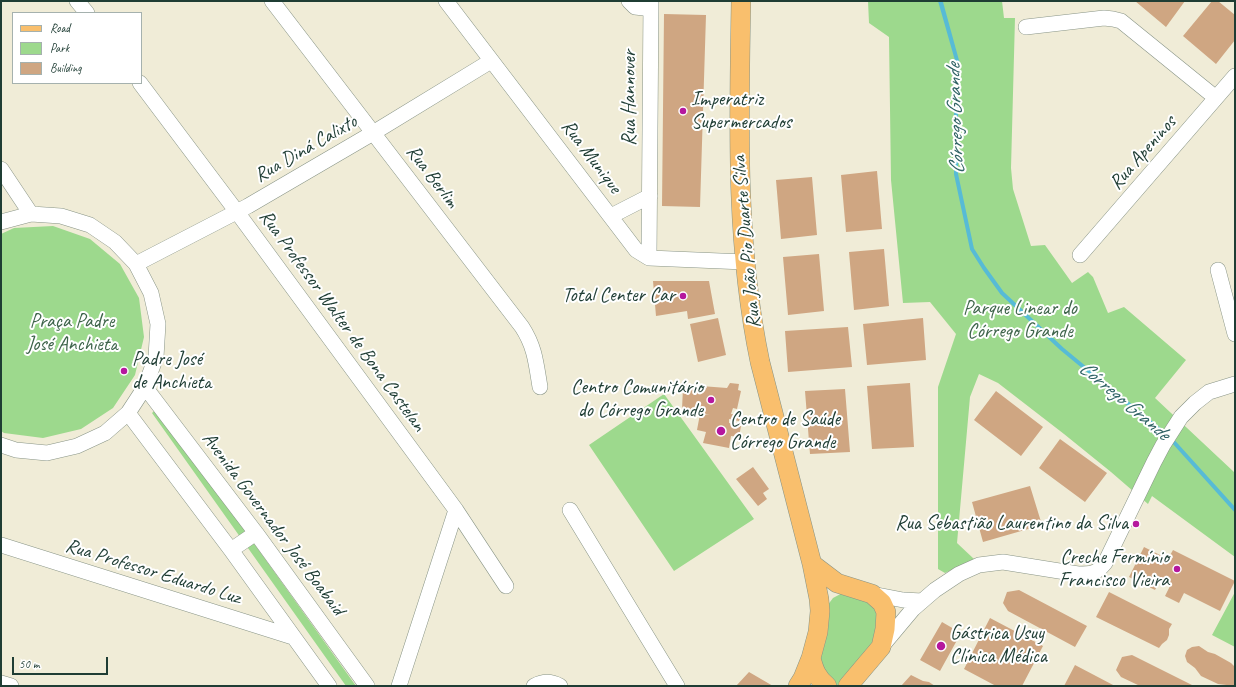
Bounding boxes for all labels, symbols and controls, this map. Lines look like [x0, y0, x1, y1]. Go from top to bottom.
legend [12, 12, 142, 84]
text: Road [50, 20, 70, 36]
text: Park [50, 40, 69, 56]
street label: Rua Hannover [618, 50, 642, 146]
text: Building [50, 60, 82, 76]
water label: Córrego Grande [941, 63, 971, 175]
place label: Imperatriz Supermercados [691, 88, 791, 135]
marker: Imperatriz Supermercados [678, 106, 688, 116]
street label: Rua Diná Calixto [250, 110, 362, 188]
street label: Rua Apeninos [1104, 111, 1182, 195]
street label: Rua Munique [555, 115, 627, 199]
street label: Rua Berlim [401, 141, 463, 213]
street label: Rua João Pio Duarte Silva [727, 155, 767, 329]
street label: Rua Professor Walter de Bona Castelan [254, 206, 430, 436]
place label: Total Center Car [562, 284, 675, 308]
marker: Total Center Car [678, 291, 688, 301]
park label: Parque Linear do Córrego Grande [963, 297, 1077, 344]
park label: Praça Padre José Anchieta [26, 310, 118, 357]
place label: Padre José de Anchieta [132, 348, 211, 395]
water label: Córrego Grande [1074, 356, 1174, 446]
marker: Padre José de Anchieta [119, 366, 129, 376]
place label: Centro Comunitário do Córrego Grande [571, 376, 703, 423]
marker: Centro Comunitário do Córrego Grande [706, 395, 716, 405]
place label: Centro de Saúde Córrego Grande [730, 408, 840, 455]
marker: Centro de Saúde Córrego Grande [715, 425, 727, 437]
street label: Avenida Governador José Boabaid [196, 428, 350, 620]
place label: Rua Sebastião Laurentino da Silva [895, 512, 1128, 536]
marker: Rua Sebastião Laurentino da Silva [1131, 519, 1141, 529]
street label: Rua Professor Eduardo Luz [63, 534, 243, 610]
place label: Creche Fermínio Francisco Vieira [1059, 546, 1169, 593]
marker: Creche Fermínio Francisco Vieira [1172, 564, 1182, 574]
place label: Gástrica Usuy Clínica Médica [950, 622, 1047, 669]
marker: Gástrica Usuy Clínica Médica [935, 640, 947, 652]
scale bar [14, 649, 110, 675]
text: 50 m [19, 656, 39, 672]

